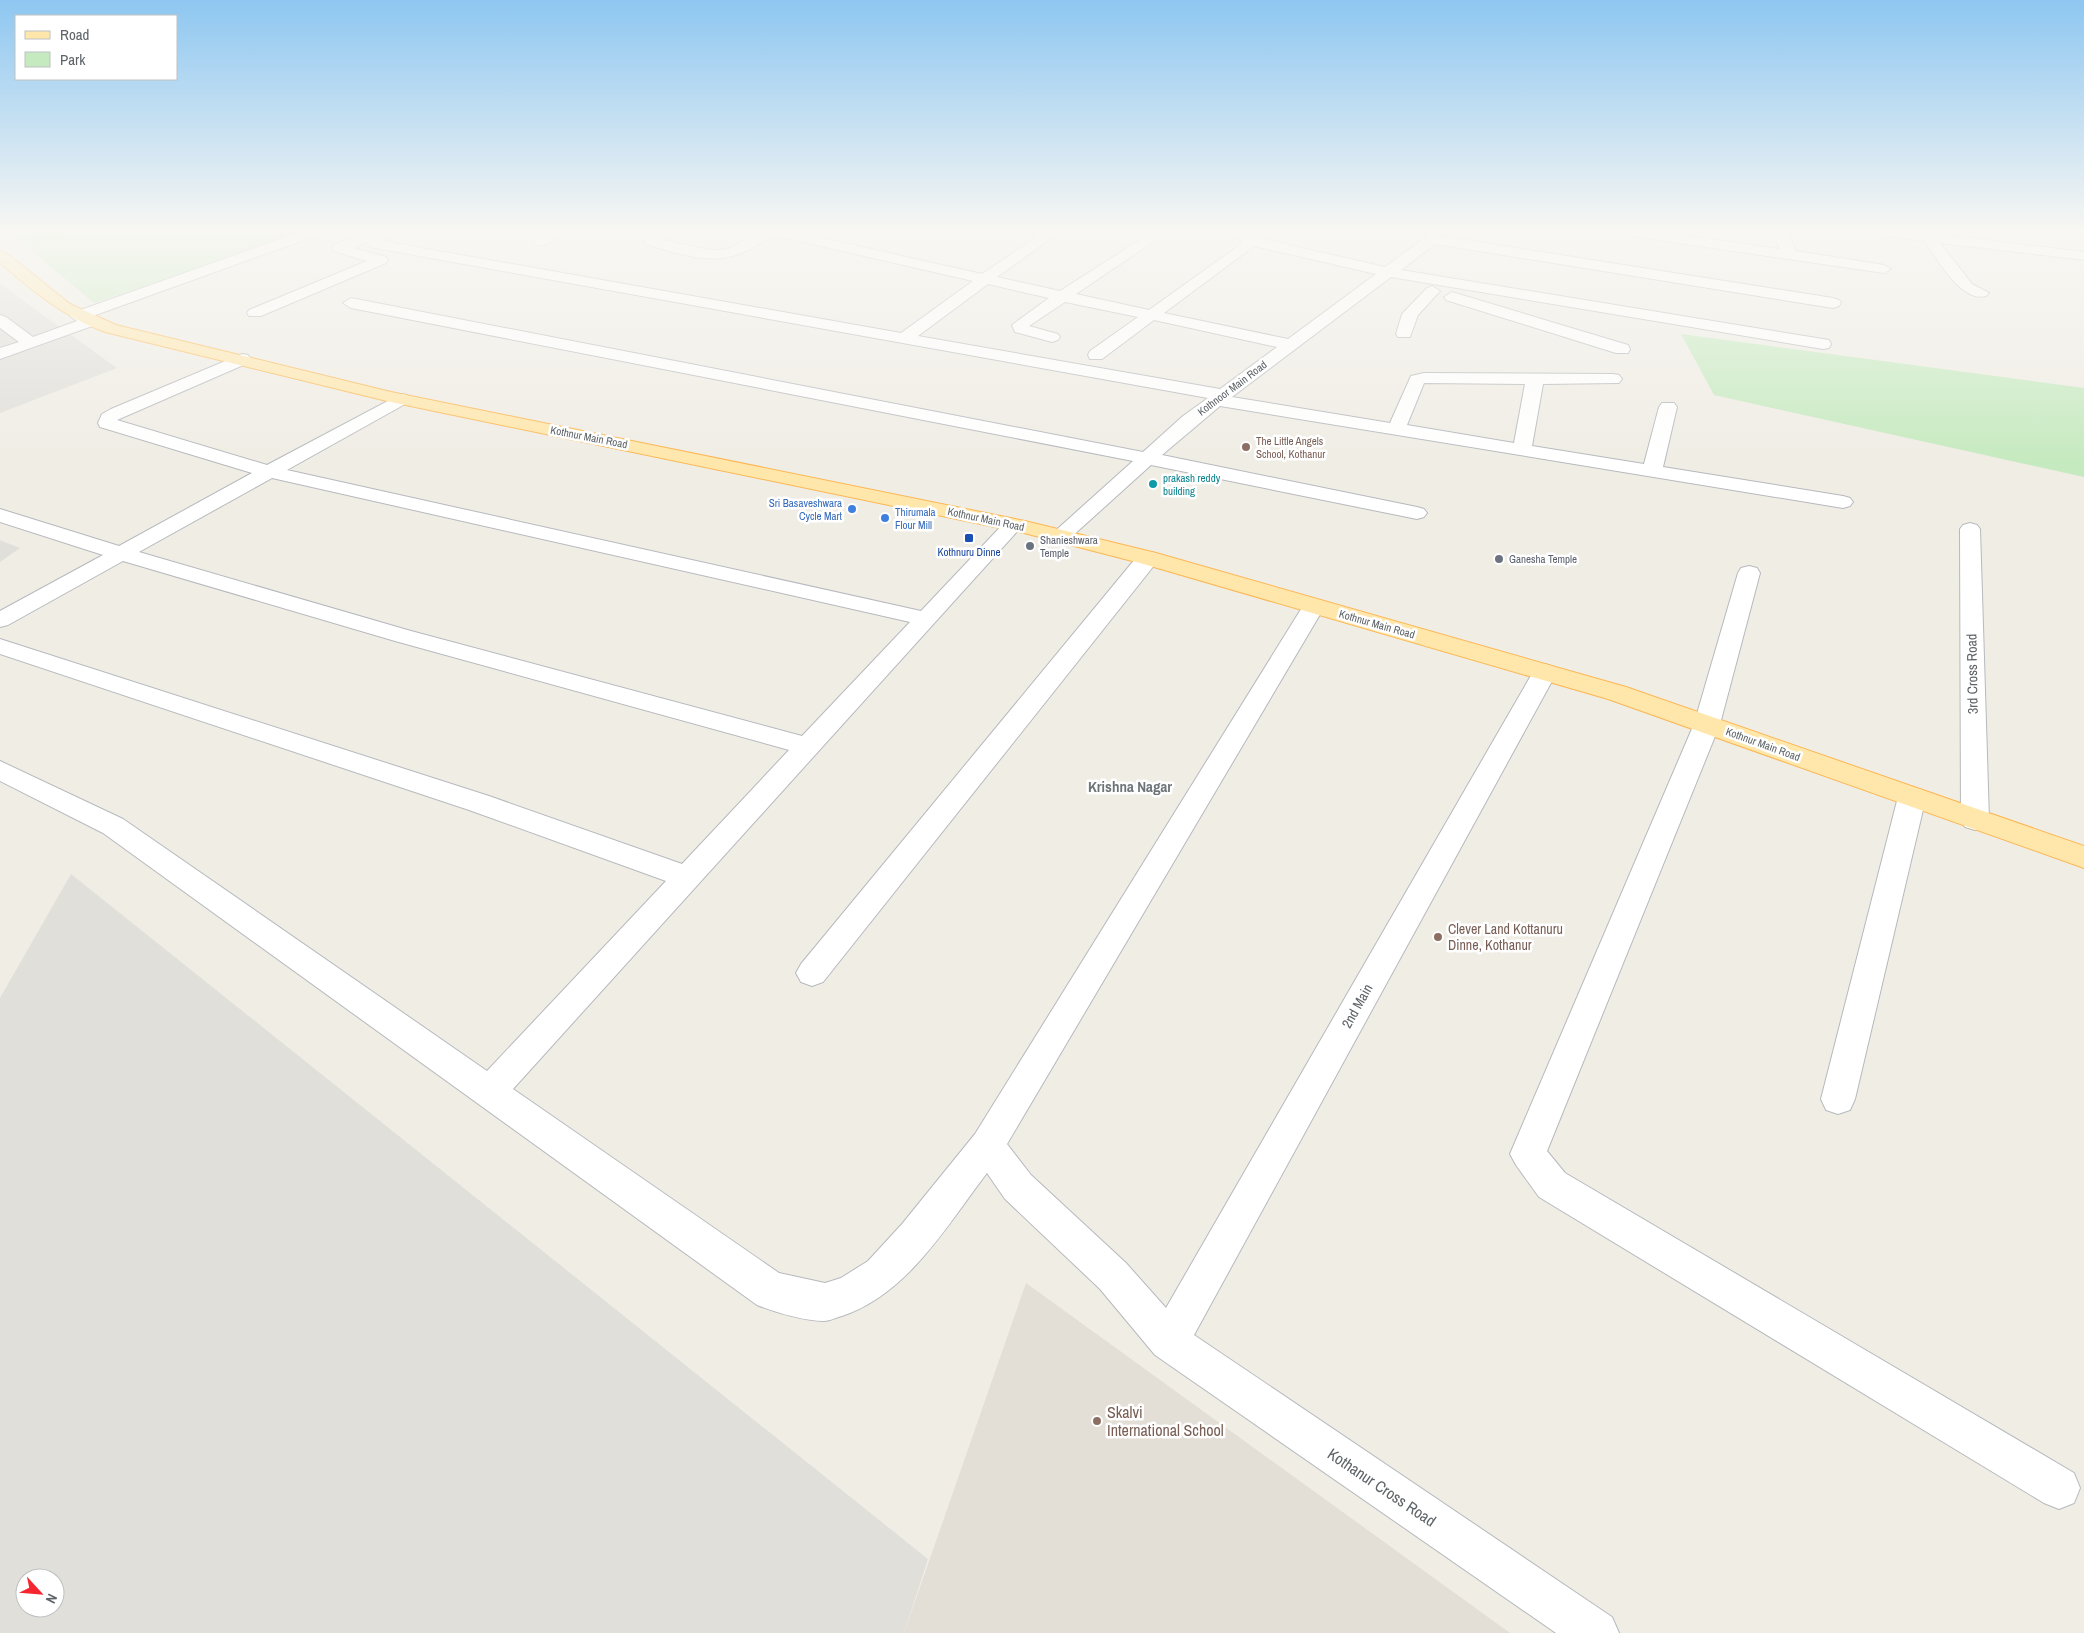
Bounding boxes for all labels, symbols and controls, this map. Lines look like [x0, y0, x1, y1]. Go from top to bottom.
legend [15, 15, 178, 80]
text: Road [60, 24, 89, 45]
text: Park [60, 49, 86, 70]
street label: Kothnoor Main Road [1195, 357, 1269, 419]
street label: Kothnur Main Road [549, 423, 629, 451]
place label: The Little Angels School, Kothanur [1256, 434, 1325, 461]
marker: The Little Angels School, Kothanur [1240, 441, 1252, 453]
place label: prakash reddy building [1163, 471, 1221, 498]
marker: prakash reddy building [1147, 478, 1159, 490]
place label: Sri Basaveshwara Cycle Mart [769, 496, 842, 523]
marker: Sri Basaveshwara Cycle Mart [846, 503, 858, 515]
street label: Kothnur Main Road [946, 504, 1026, 534]
place label: Thirumala Flour Mill [895, 505, 936, 532]
marker: Thirumala Flour Mill [879, 512, 891, 524]
marker: Kothnuru Dinne [963, 532, 975, 544]
place label: Shanieshwara Temple [1040, 533, 1098, 560]
marker: Shanieshwara Temple [1024, 540, 1036, 552]
place label: Kothnuru Dinne [937, 545, 1001, 559]
place label: Ganesha Temple [1509, 552, 1577, 566]
marker: Ganesha Temple [1493, 553, 1505, 565]
street label: Kothnur Main Road [1337, 606, 1417, 642]
street label: 3rd Cross Road [1962, 634, 1982, 714]
street label: Kothnur Main Road [1724, 724, 1802, 764]
district label: Krishna Nagar [1088, 776, 1172, 797]
place label: Clever Land Kottanuru Dinne, Kothanur [1448, 920, 1563, 954]
marker: Clever Land Kottanuru Dinne, Kothanur [1432, 931, 1444, 943]
street label: 2nd Main [1338, 981, 1376, 1031]
place label: Skalvi International School [1107, 1401, 1224, 1441]
marker: Skalvi International School [1091, 1415, 1103, 1427]
street label: Kothanur Cross Road [1324, 1443, 1440, 1531]
north arrow [15, 1568, 65, 1618]
text: N [42, 1591, 62, 1606]

